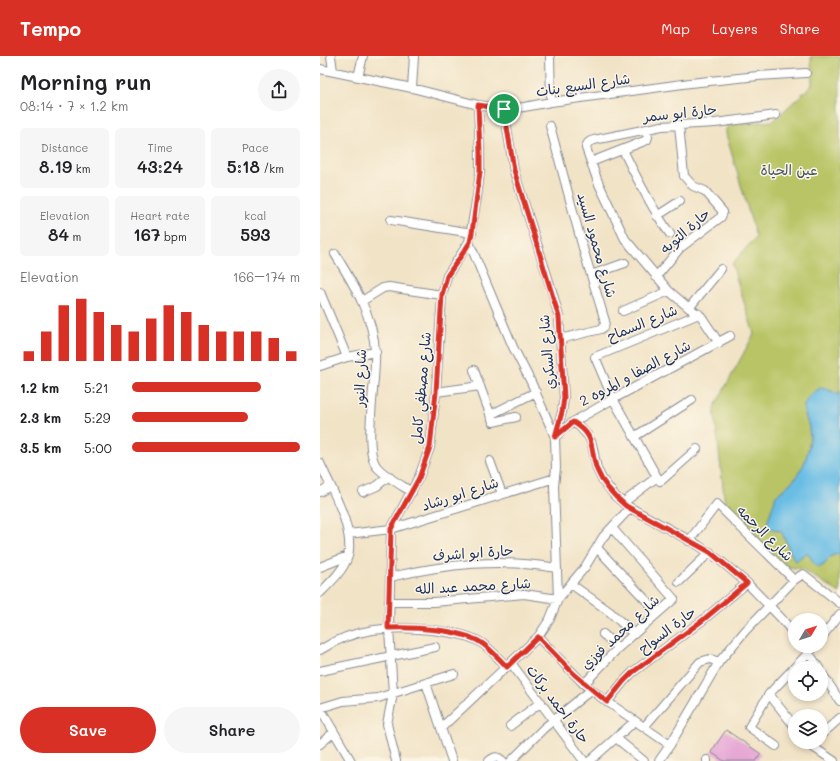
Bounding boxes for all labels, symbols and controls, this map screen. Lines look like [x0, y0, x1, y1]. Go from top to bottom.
text: Tempo [20, 16, 81, 41]
text: Map [661, 19, 690, 38]
text: Layers [712, 19, 758, 38]
text: Share [780, 19, 820, 38]
text: Morning run [20, 67, 151, 96]
street label: شارع السبع بنات [535, 68, 632, 103]
button: share [258, 69, 300, 111]
pin [487, 92, 521, 126]
text: 08:14 · 7 × 1.2 km [20, 97, 128, 114]
icon: arrive [493, 98, 515, 120]
street label: حارة ابو سمر [641, 99, 718, 126]
text: Distance [41, 140, 88, 155]
text: Time [147, 140, 173, 155]
text: Pace [242, 140, 269, 155]
text: 8.19 [39, 155, 72, 177]
text: 43:24 [137, 155, 183, 177]
text: 5:18 [227, 155, 260, 177]
park label: عين الحياة [761, 160, 817, 179]
text: km [72, 161, 90, 176]
text: /km [260, 161, 284, 176]
street label: شارع محمود السيد [572, 190, 622, 300]
street label: حارة التوبه [656, 204, 714, 258]
text: Elevation [40, 208, 89, 223]
text: Heart rate [130, 208, 190, 223]
text: kcal [244, 208, 266, 223]
text: 84 [48, 223, 69, 245]
text: 167 [133, 223, 161, 245]
text: 593 [240, 223, 270, 245]
text: m [69, 229, 81, 244]
text: bpm [161, 229, 187, 244]
text: Elevation [20, 268, 78, 285]
text: 166–174 m [233, 268, 300, 285]
street label: شارع السماح [604, 300, 680, 346]
street label: شارع السكري [534, 314, 561, 390]
street label: شارع مصطفي كامل [406, 331, 439, 445]
street label: شارع الصفا و المروه 2 [576, 335, 694, 411]
street label: شارع النور [349, 349, 371, 408]
text: 1.2 km [20, 379, 59, 396]
text: 5:21 [84, 379, 109, 396]
text: 2.3 km [20, 409, 61, 426]
text: 5:29 [84, 409, 111, 426]
text: 3.5 km [20, 439, 61, 456]
text: 5:00 [84, 439, 112, 456]
street label: شارع ابو رشاد [419, 472, 501, 516]
street label: شارع الرحمه [732, 500, 798, 566]
street label: حارة ابو اشرف [432, 540, 514, 565]
street label: شارع محمد عبد الله [415, 573, 531, 599]
street label: شارع محمد فوزي [576, 590, 664, 675]
street label: حارة السواح [634, 602, 700, 658]
north arrow [788, 613, 828, 653]
map controls [788, 613, 828, 749]
street label: حارة احمد بركات [522, 660, 594, 747]
button: locate [788, 661, 828, 701]
button: Save [20, 707, 156, 753]
button: Share [164, 707, 300, 753]
button: layers [788, 709, 828, 749]

